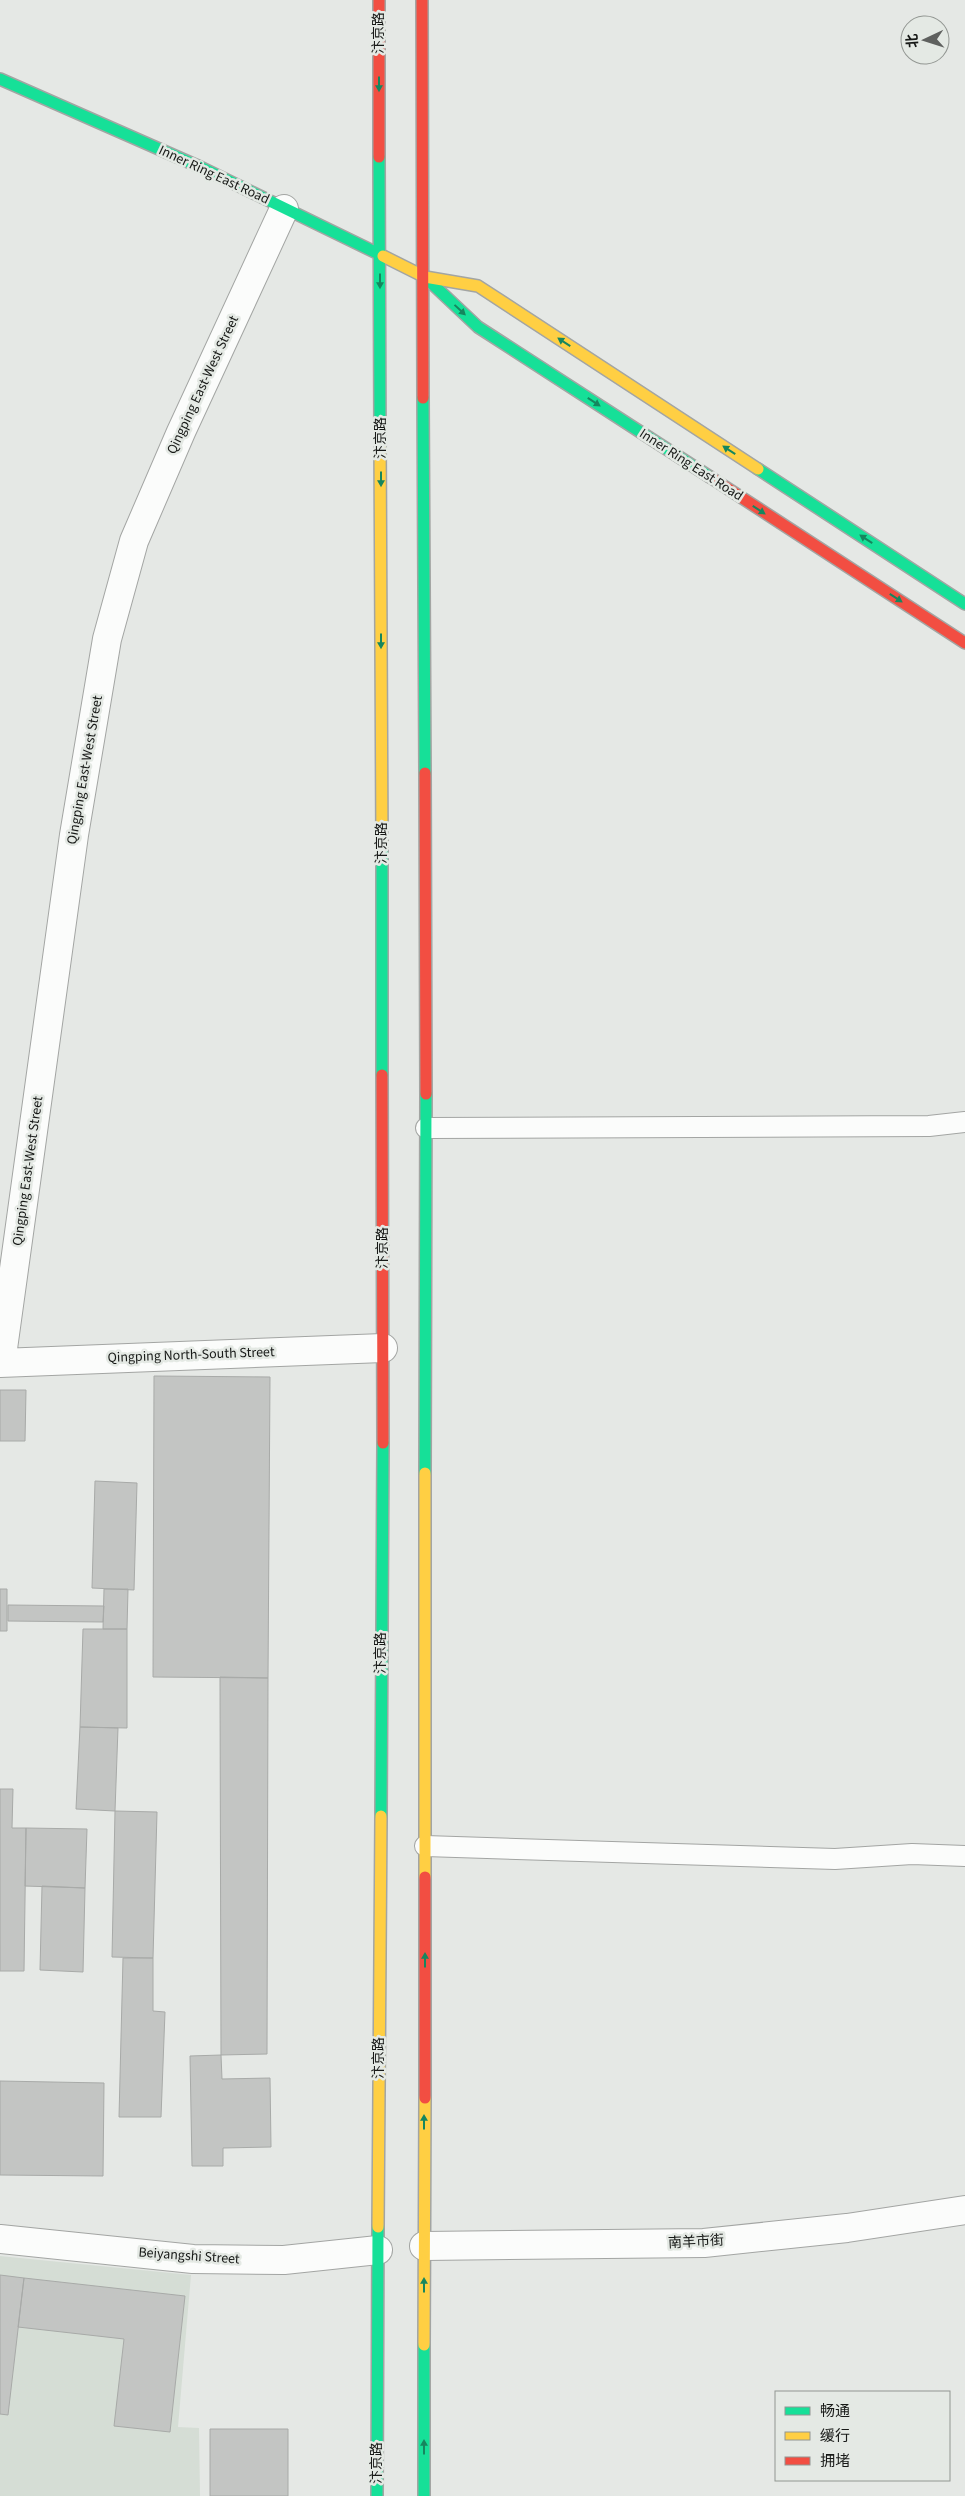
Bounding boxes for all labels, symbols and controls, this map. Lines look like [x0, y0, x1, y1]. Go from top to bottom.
street label: 汴京路 [369, 12, 389, 54]
north arrow [900, 15, 950, 65]
text: 北 [903, 33, 923, 49]
one-way arrow [375, 76, 383, 92]
street label: Inner Ring East Road [155, 141, 273, 209]
one-way arrow [376, 273, 384, 289]
one-way arrow [454, 304, 466, 316]
street label: Qingping East-West Street [162, 312, 244, 458]
one-way arrow [557, 338, 571, 347]
one-way arrow [587, 397, 601, 407]
street label: 汴京路 [371, 417, 391, 459]
street label: Inner Ring East Road [635, 424, 747, 506]
one-way arrow [723, 446, 736, 455]
one-way arrow [377, 471, 385, 487]
one-way arrow [753, 505, 766, 515]
one-way arrow [859, 534, 872, 544]
one-way arrow [889, 594, 902, 603]
one-way arrow [377, 633, 385, 649]
street label: Qingping East-West Street [62, 694, 108, 846]
street label: 汴京路 [372, 822, 392, 864]
street label: Qingping East-West Street [8, 1095, 48, 1247]
street label: 汴京路 [373, 1227, 393, 1269]
street label: Qingping North-South Street [107, 1342, 275, 1368]
street label: 汴京路 [371, 1632, 391, 1674]
one-way arrow [421, 1952, 429, 1968]
street label: 汴京路 [369, 2037, 389, 2079]
one-way arrow [420, 2114, 428, 2130]
street label: 南羊市街 [668, 2231, 724, 2253]
street label: Beiyangshi Street [138, 2242, 241, 2270]
one-way arrow [420, 2277, 428, 2293]
legend [775, 2391, 950, 2481]
text: 畅通 [820, 2401, 850, 2422]
text: 缓行 [820, 2426, 850, 2447]
one-way arrow [420, 2439, 428, 2455]
street label: 汴京路 [367, 2442, 387, 2484]
text: 拥堵 [820, 2451, 850, 2472]

